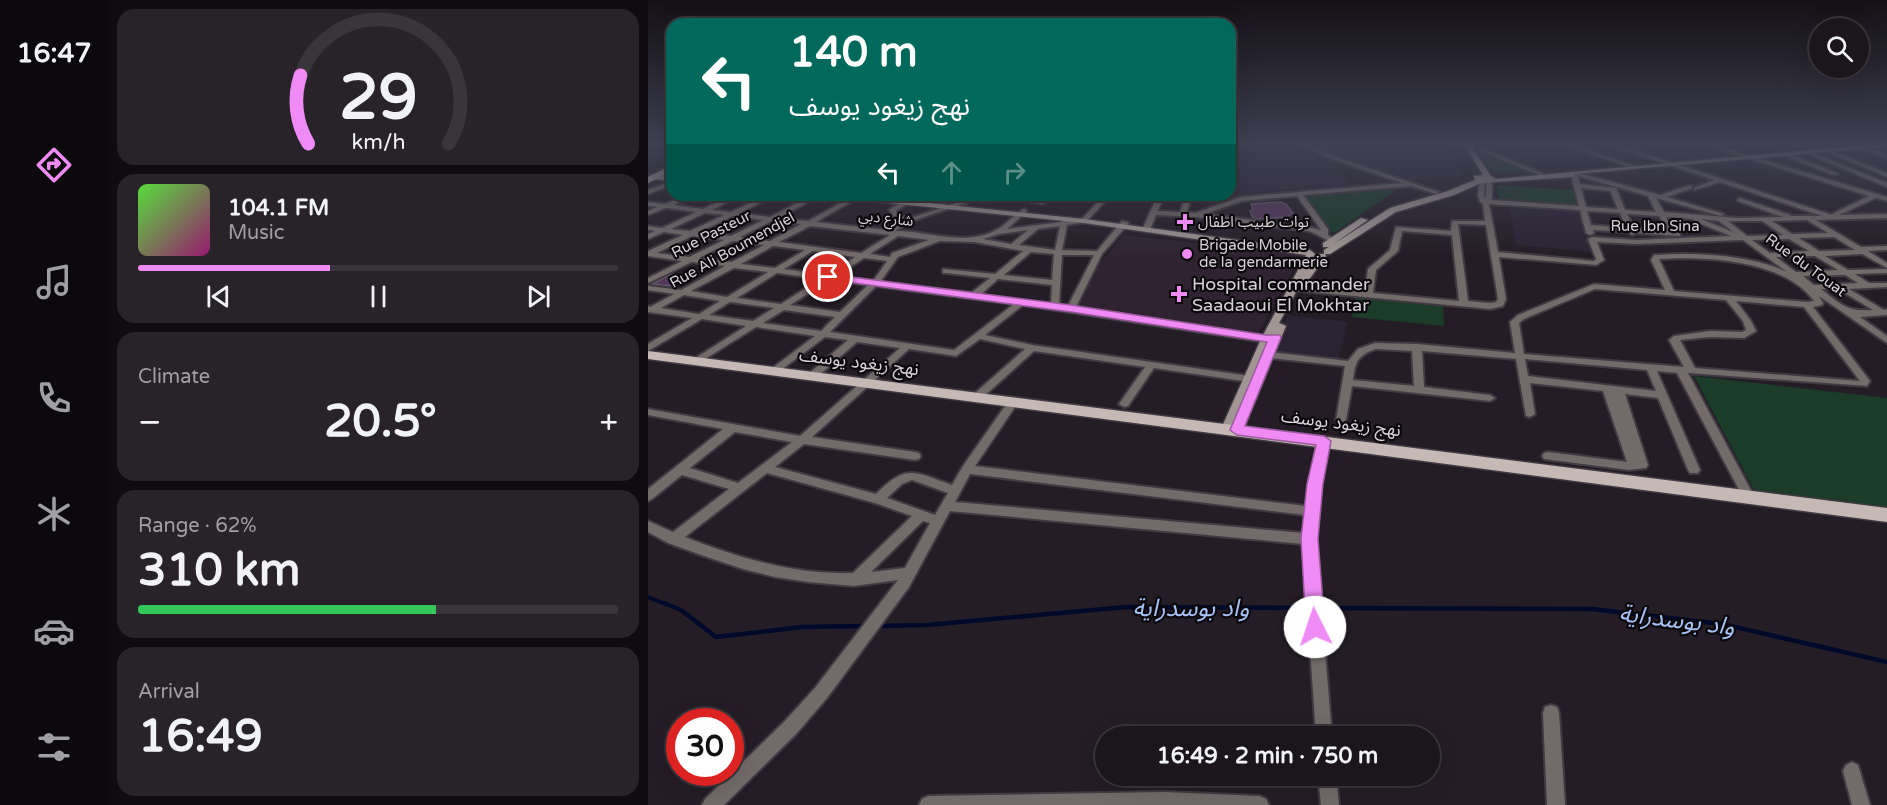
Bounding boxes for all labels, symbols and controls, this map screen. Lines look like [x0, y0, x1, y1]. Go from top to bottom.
map controls [1809, 18, 1869, 78]
button: search [1809, 18, 1869, 78]
text: 140 m [789, 27, 918, 78]
text: 16:47 [17, 37, 91, 70]
icon: left [690, 42, 768, 120]
text: 29 [339, 61, 417, 136]
text: نهج زيغود يوسف [789, 90, 970, 123]
text: km/h [351, 129, 405, 155]
icon: directions [33, 144, 75, 186]
icon: left [872, 156, 905, 189]
icon: ahead [935, 156, 968, 189]
icon: right [998, 156, 1031, 189]
text: 104.1 FM [228, 195, 329, 221]
street label: Rue Pasteur [668, 206, 754, 262]
street label: شارع دبي [857, 206, 915, 233]
street label: Rue Ali Boumendjel [666, 208, 798, 292]
marker: توات طبيب اطفال [1176, 213, 1194, 231]
place label: توات طبيب اطفال [1198, 213, 1309, 231]
street label: Rue Ibn Sina [1610, 217, 1700, 235]
text: Music [228, 221, 284, 245]
street label: Rue du Touat [1762, 230, 1850, 300]
place label: Brigade Mobile de la gendarmerie [1199, 236, 1328, 271]
marker: Brigade Mobile de la gendarmerie [1180, 247, 1194, 261]
pin [802, 251, 853, 302]
icon: arrive [811, 260, 844, 293]
icon: music [33, 261, 75, 303]
place label: Hospital commander Saadaoui El Mokhtar [1192, 273, 1370, 316]
icon: previous [202, 280, 235, 313]
icon: pause [362, 280, 395, 313]
icon: next [522, 280, 555, 313]
marker: Hospital commander Saadaoui El Mokhtar [1170, 285, 1188, 303]
street label: نهج زيغود يوسف [798, 344, 920, 382]
text: Climate [138, 365, 210, 389]
icon: phone [33, 377, 75, 419]
text: 20.5° [324, 395, 437, 449]
text: − [138, 403, 162, 442]
text: + [599, 403, 618, 442]
street label: نهج زيغود يوسف [1280, 405, 1402, 443]
icon: climate [33, 493, 75, 535]
text: Range · 62% [138, 514, 257, 538]
text: 310 km [138, 544, 300, 598]
water label: واد بوسدراية [1133, 594, 1249, 623]
position arrow [1283, 595, 1347, 659]
water label: واد بوسدراية [1617, 599, 1737, 642]
icon: car [33, 610, 75, 652]
text: Arrival [138, 680, 200, 704]
speed limit sign: 30 [666, 708, 744, 786]
text: 16:49 [138, 710, 263, 764]
icon: filters [33, 726, 75, 768]
text: 16:49 · 2 min · 750 m [1157, 743, 1378, 769]

